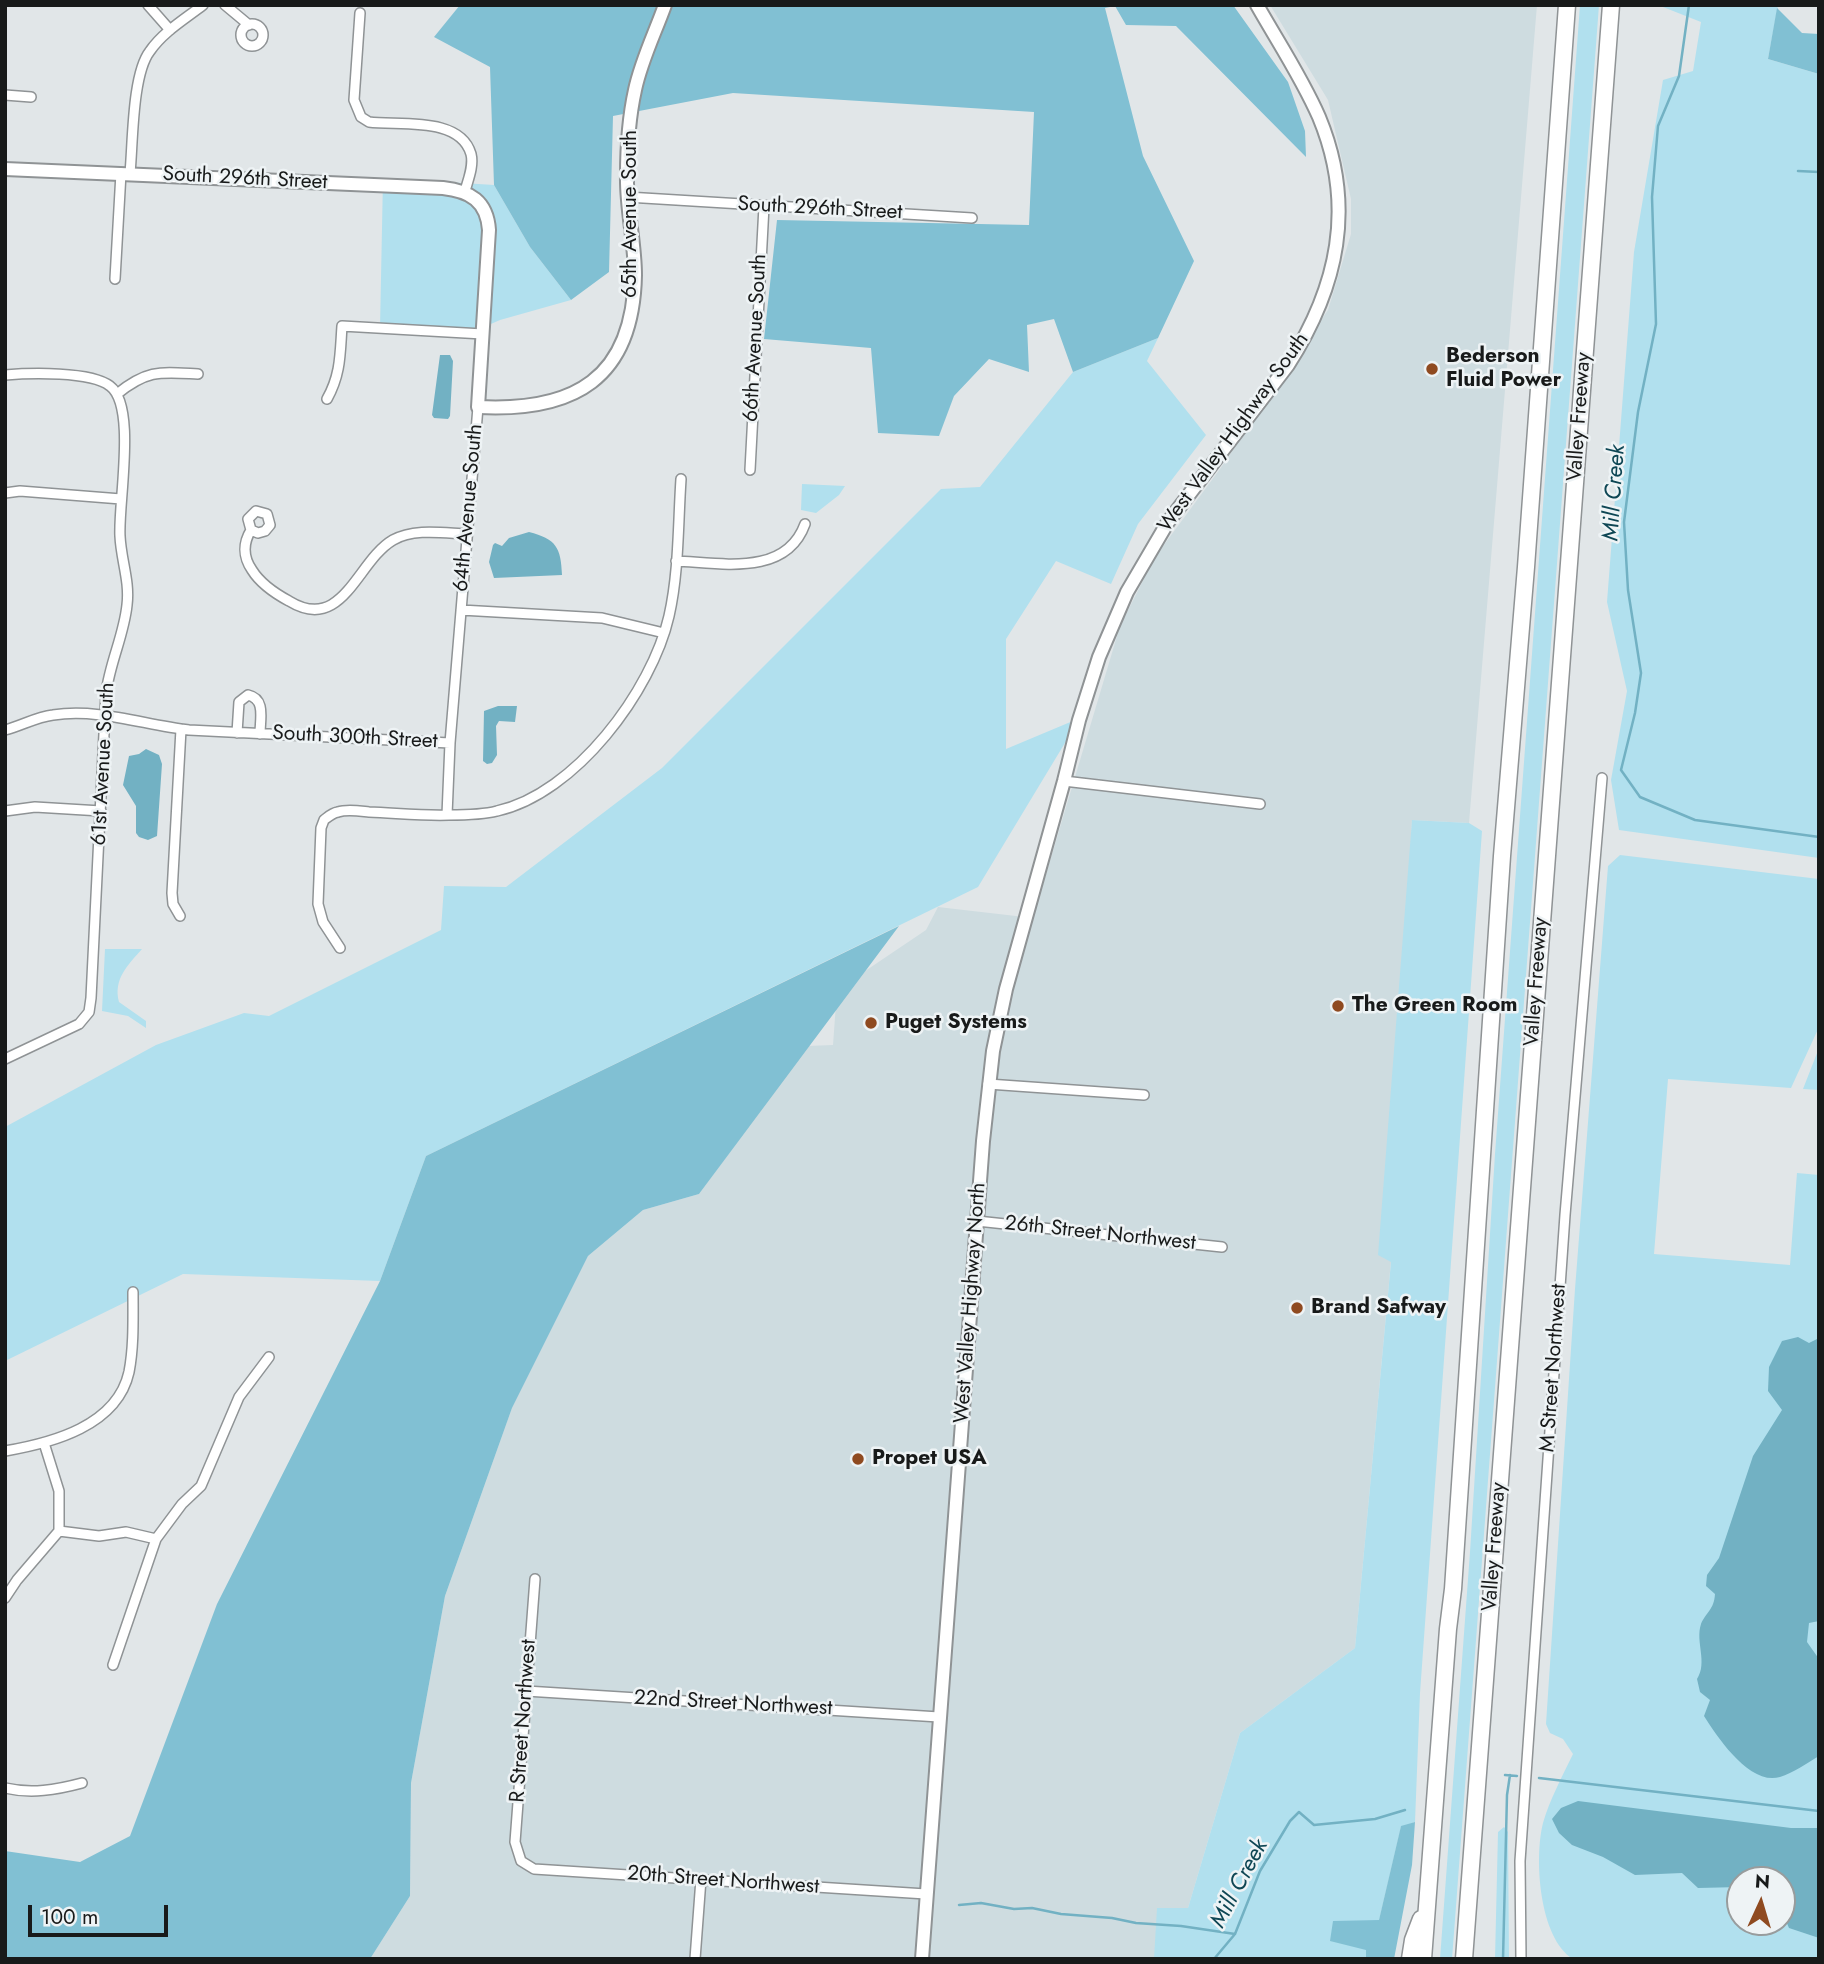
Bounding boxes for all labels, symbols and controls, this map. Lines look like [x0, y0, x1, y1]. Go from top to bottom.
street label: 65th Avenue South [618, 130, 644, 298]
street label: South 296th Street [162, 162, 328, 196]
street label: South 296th Street [737, 192, 903, 226]
street label: 66th Avenue South [739, 253, 773, 423]
street label: West Valley Highway South [1153, 328, 1315, 538]
place label: Bederson Fluid Power [1446, 344, 1561, 394]
street label: Valley Freeway [1563, 352, 1597, 482]
marker: Bederson Fluid Power [1424, 361, 1440, 377]
street label: 64th Avenue South [449, 423, 489, 593]
water label: Mill Creek [1598, 444, 1632, 542]
street label: 61st Avenue South [87, 682, 121, 846]
street label: South 300th Street [272, 721, 438, 755]
street label: Valley Freeway [1520, 917, 1554, 1047]
place label: The Green Room [1352, 993, 1518, 1019]
marker: The Green Room [1330, 998, 1346, 1014]
place label: Puget Systems [885, 1010, 1027, 1036]
marker: Puget Systems [863, 1015, 879, 1031]
street label: West Valley Highway North [950, 1182, 992, 1424]
street label: 26th Street Northwest [1003, 1211, 1197, 1257]
street label: M Street Northwest [1536, 1283, 1572, 1453]
place label: Brand Safway [1311, 1295, 1446, 1321]
marker: Brand Safway [1289, 1300, 1305, 1316]
place label: Propet USA [872, 1446, 987, 1472]
marker: Propet USA [850, 1451, 866, 1467]
street label: Valley Freeway [1478, 1482, 1512, 1612]
street label: R Street Northwest [506, 1638, 542, 1804]
street label: 22nd Street Northwest [633, 1686, 833, 1722]
water label: Mill Creek [1205, 1835, 1275, 1933]
street label: 20th Street Northwest [626, 1862, 820, 1900]
north arrow [1726, 1866, 1796, 1936]
text: N [1754, 1868, 1771, 1896]
scale bar [32, 1890, 172, 1934]
text: 100 m [41, 1902, 98, 1932]

